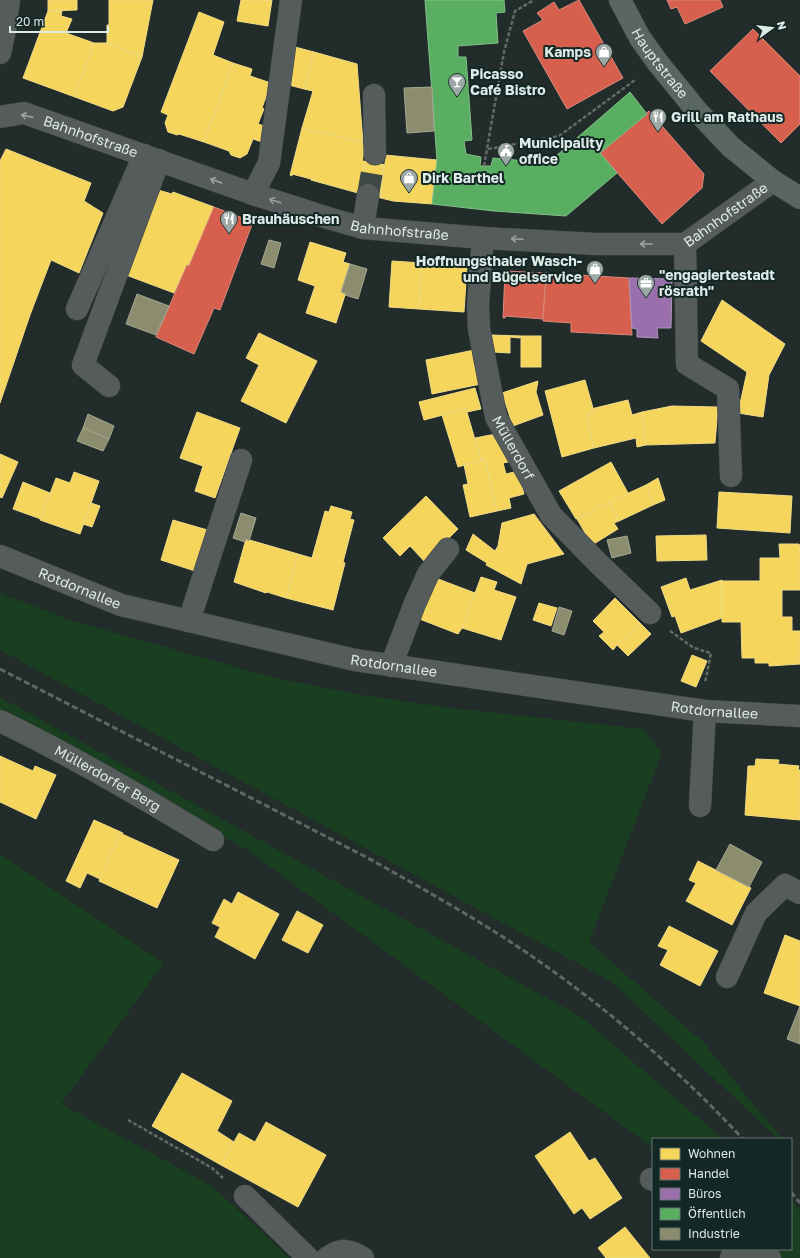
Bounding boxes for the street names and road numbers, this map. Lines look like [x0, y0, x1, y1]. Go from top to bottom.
street label: Hauptstraße [628, 25, 692, 102]
street label: Bahnhofstraße [41, 112, 140, 161]
street label: Bahnhofstraße [680, 179, 771, 250]
street label: Bahnhofstraße [348, 216, 450, 243]
street label: Müllerdorf [489, 412, 538, 482]
street label: Rotdornallee [36, 564, 124, 612]
street label: Rotdornallee [349, 650, 438, 680]
street label: Rotdornallee [670, 697, 759, 722]
street label: Müllerdorfer Berg [52, 741, 164, 815]

